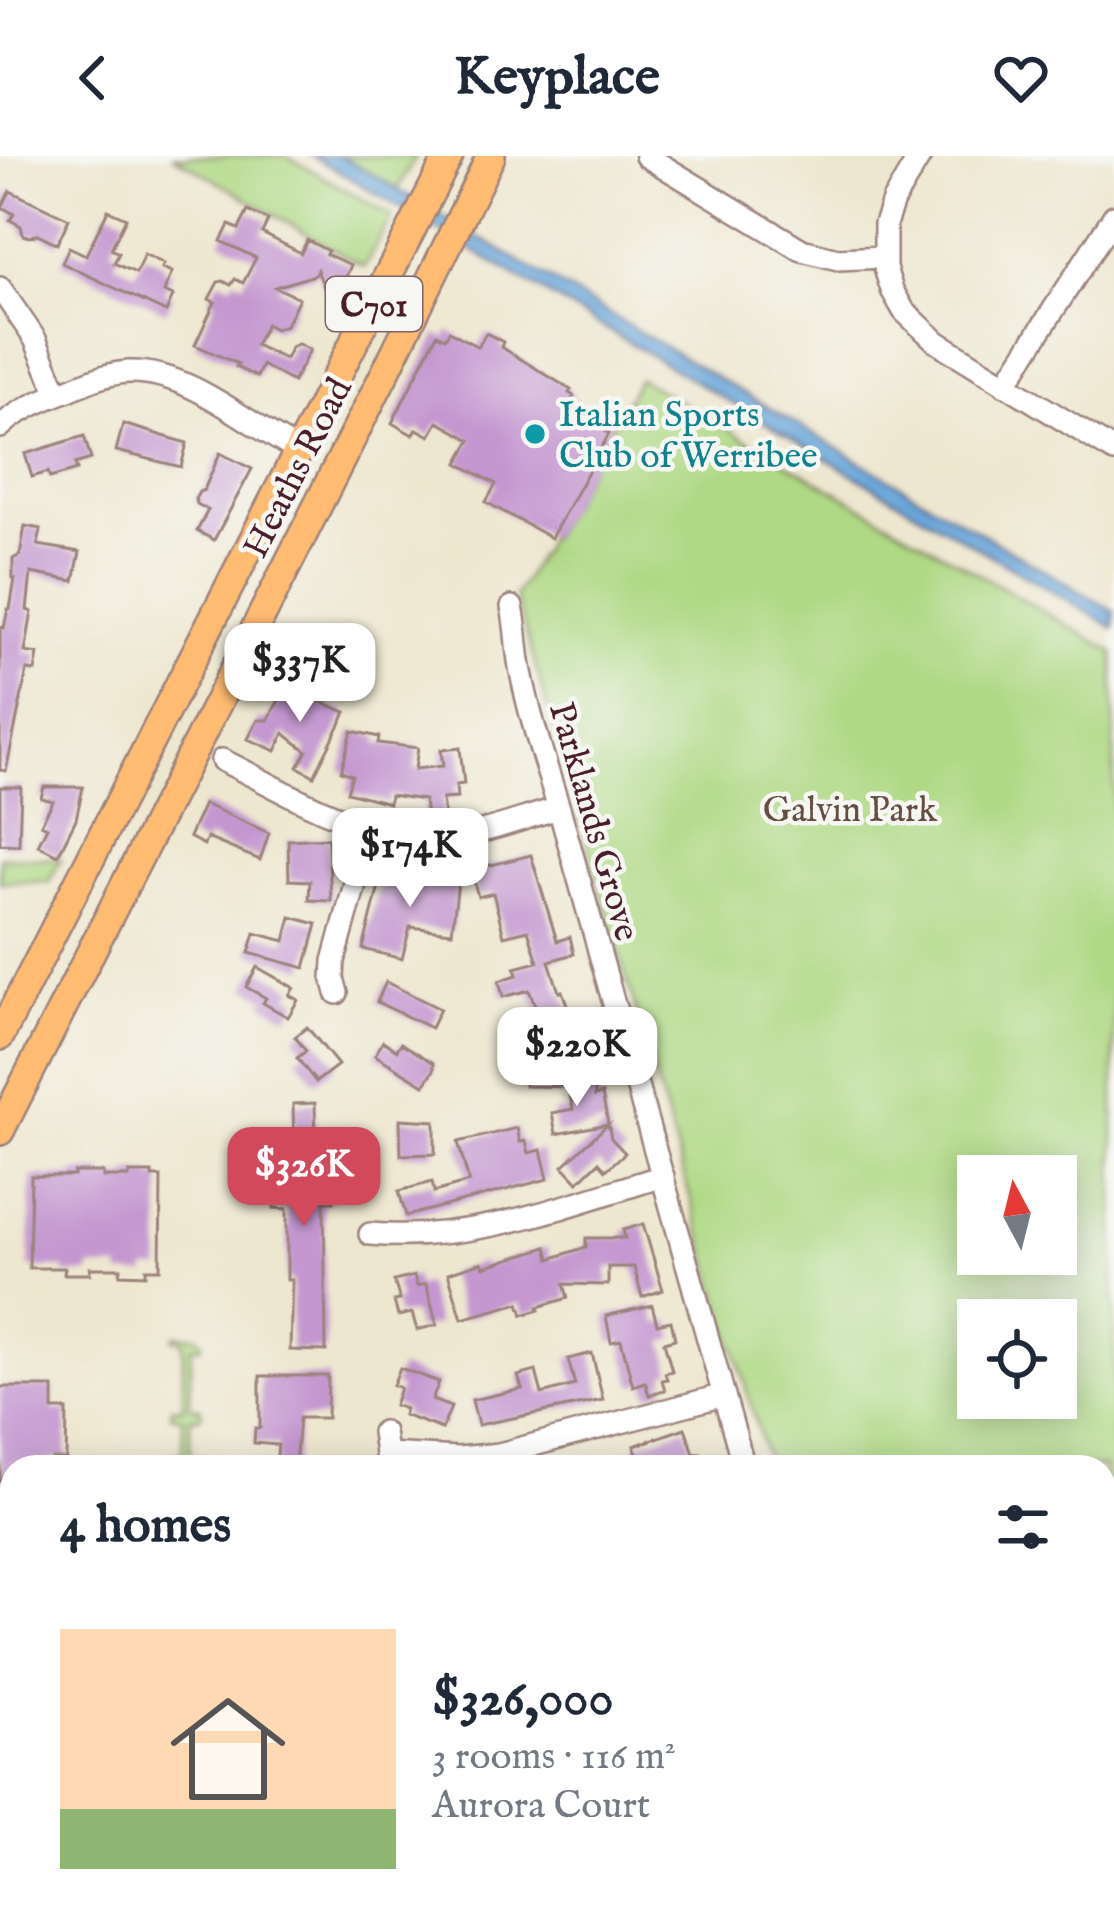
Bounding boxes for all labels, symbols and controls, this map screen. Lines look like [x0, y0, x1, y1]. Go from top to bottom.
text: Keyplace [454, 44, 660, 113]
icon: back [60, 45, 126, 111]
icon: heart [988, 45, 1054, 111]
road number: C701 [326, 277, 422, 331]
street label: Heaths Road [234, 370, 364, 566]
place label: Italian Sports Club of Werribee [559, 393, 818, 480]
marker: Italian Sports Club of Werribee [522, 421, 548, 447]
pin: $337K [216, 623, 384, 725]
text: $337K [251, 637, 349, 686]
street label: Parklands Grove [537, 697, 649, 946]
park label: Galvin Park [763, 788, 938, 834]
pin: $174K [326, 808, 494, 910]
text: $174K [359, 822, 461, 871]
pin: $220K [493, 1007, 661, 1109]
text: $220K [524, 1021, 630, 1070]
pin: $326K [220, 1127, 388, 1229]
text: $326K [254, 1141, 354, 1190]
north arrow [957, 1155, 1077, 1275]
map controls [957, 1155, 1077, 1419]
button: locate [957, 1299, 1077, 1419]
icon: filters [990, 1494, 1056, 1560]
text: 4 homes [60, 1495, 231, 1560]
text: $326,000 [432, 1668, 613, 1733]
icon: home [156, 1677, 300, 1821]
text: 3 rooms · 116 m² [432, 1733, 676, 1782]
text: Aurora Court [432, 1782, 650, 1831]

